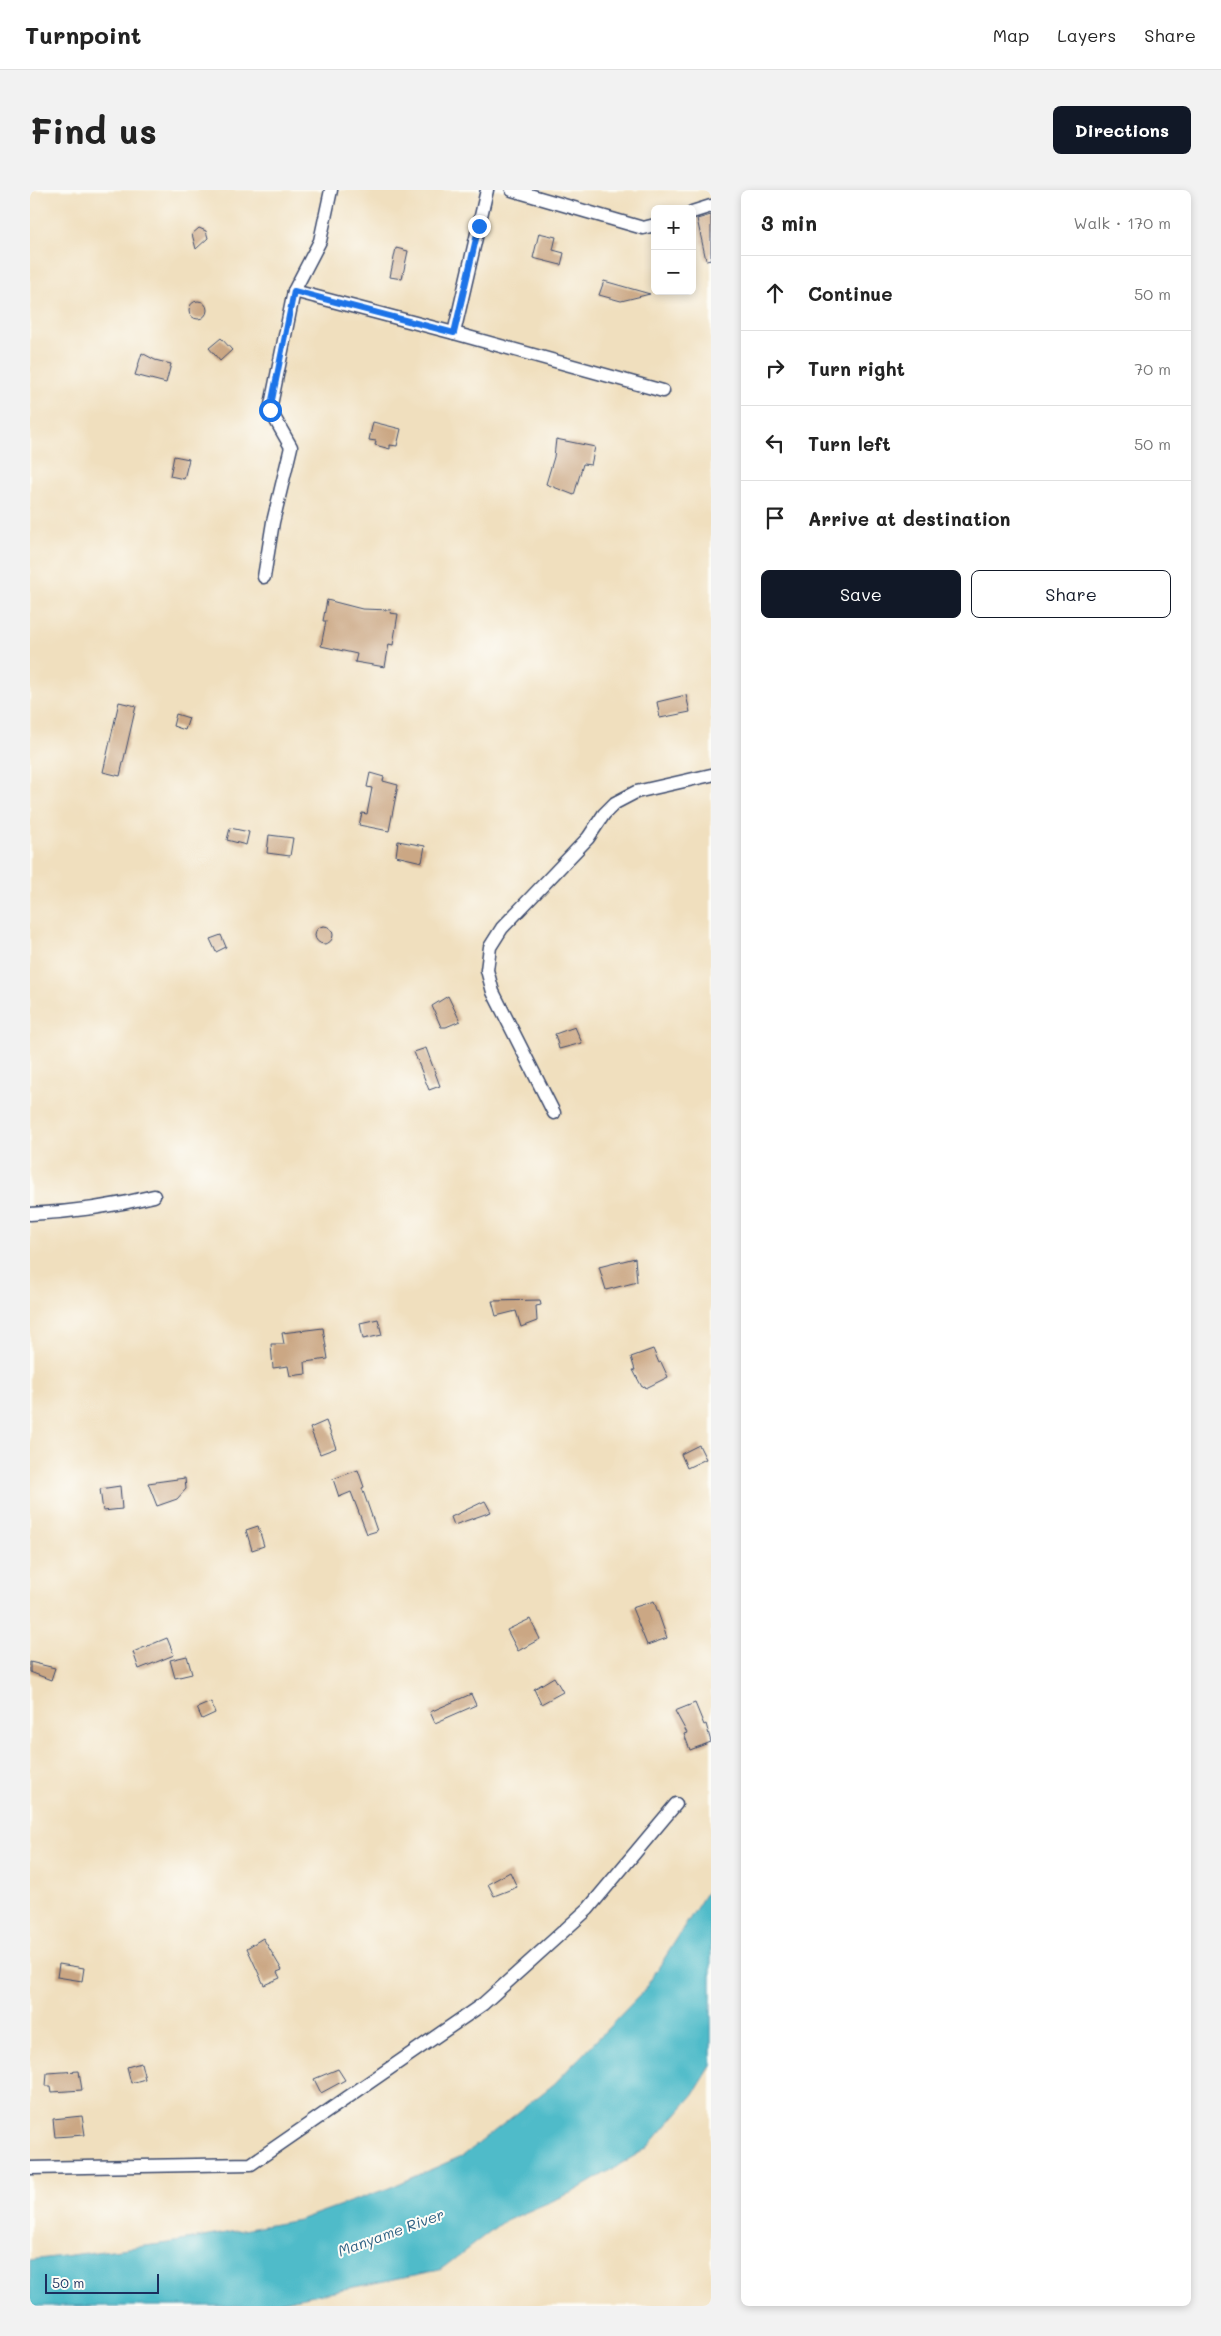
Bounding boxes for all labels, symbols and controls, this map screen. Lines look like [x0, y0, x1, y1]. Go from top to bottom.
text: Turnpoint [25, 19, 141, 50]
text: Map [993, 23, 1029, 47]
text: Layers [1057, 23, 1116, 47]
text: Share [1144, 23, 1196, 47]
button: Directions [1053, 106, 1191, 154]
text: Find us [30, 107, 157, 153]
map controls [651, 205, 696, 295]
button: + [651, 205, 696, 250]
text: 3 min [761, 209, 817, 236]
text: Walk · 170 m [1073, 212, 1171, 233]
route end [468, 215, 491, 238]
button: − [651, 250, 696, 295]
icon: ahead [761, 279, 789, 307]
text: Continue [808, 281, 893, 306]
text: 50 m [1134, 283, 1171, 304]
icon: right [761, 354, 789, 382]
text: Turn right [808, 356, 905, 381]
text: 70 m [1134, 358, 1171, 379]
route start [259, 399, 282, 422]
icon: left [761, 429, 789, 457]
text: Turn left [808, 431, 891, 456]
text: 50 m [1134, 433, 1171, 454]
icon: arrive [761, 504, 789, 532]
text: Arrive at destination [808, 506, 1011, 531]
button: Save [761, 570, 961, 618]
button: Share [971, 570, 1171, 618]
water label: Manyame River [335, 2203, 447, 2261]
scale bar [45, 2271, 159, 2294]
text: 50 m [52, 2273, 84, 2292]

